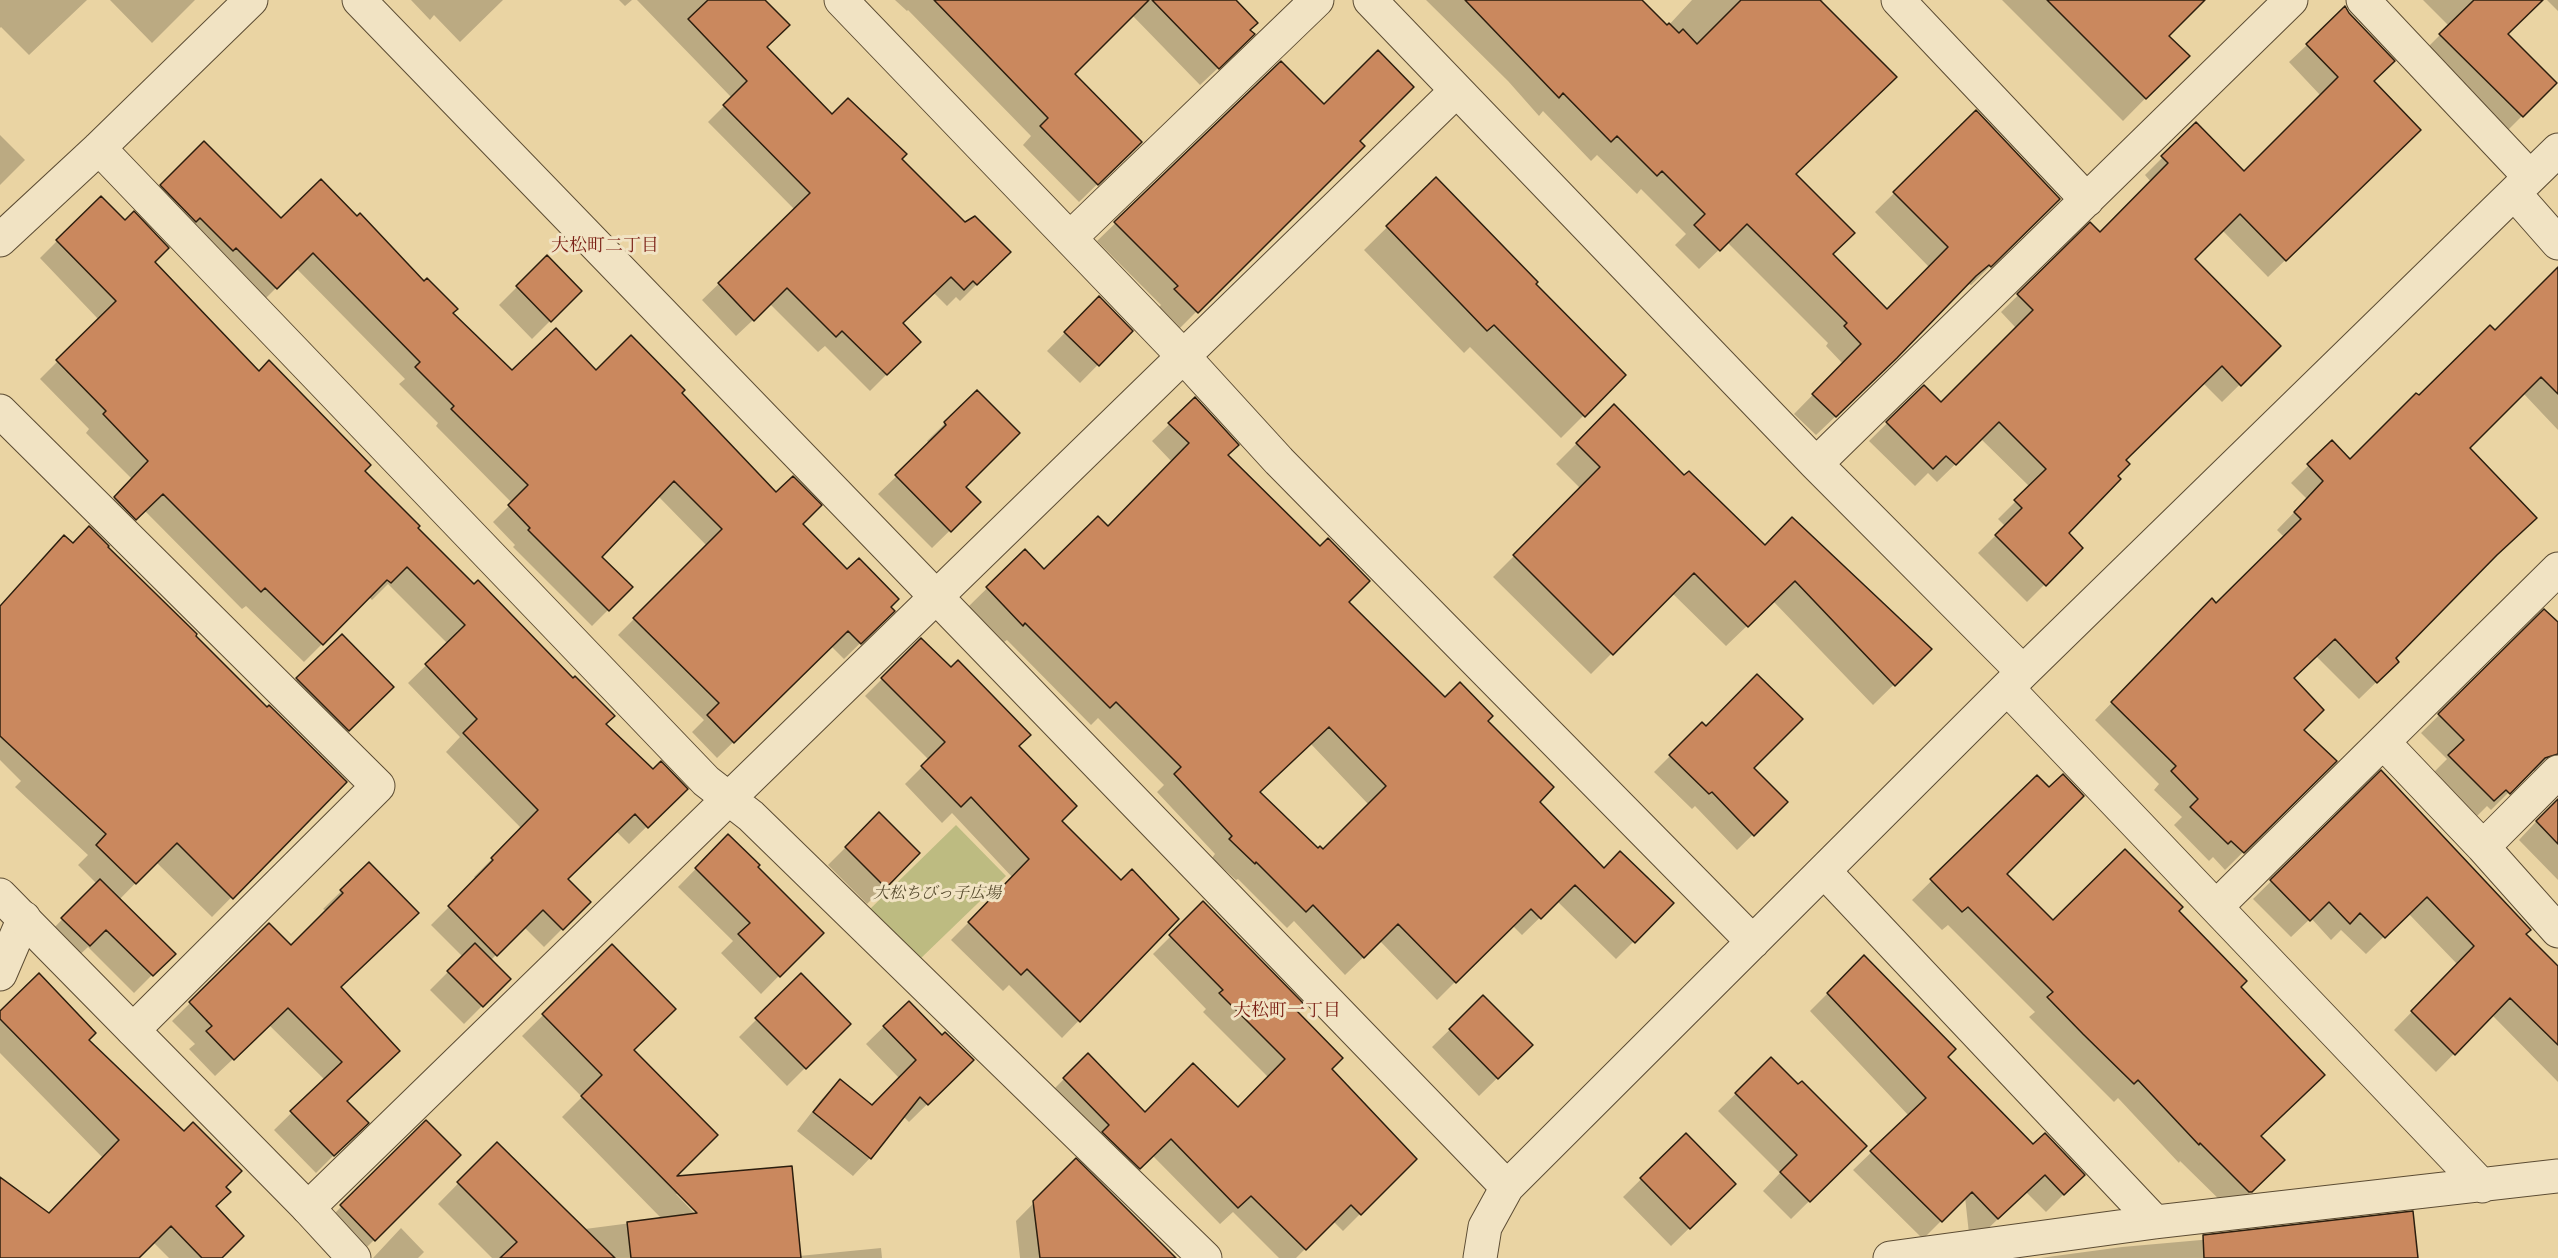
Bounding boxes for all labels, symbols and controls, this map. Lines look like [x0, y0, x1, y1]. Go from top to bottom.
district label: 大松町二丁目 [551, 235, 659, 257]
park label: 大松ちびっ子広場 [873, 883, 1001, 903]
district label: 大松町一丁目 [1233, 1000, 1341, 1022]

